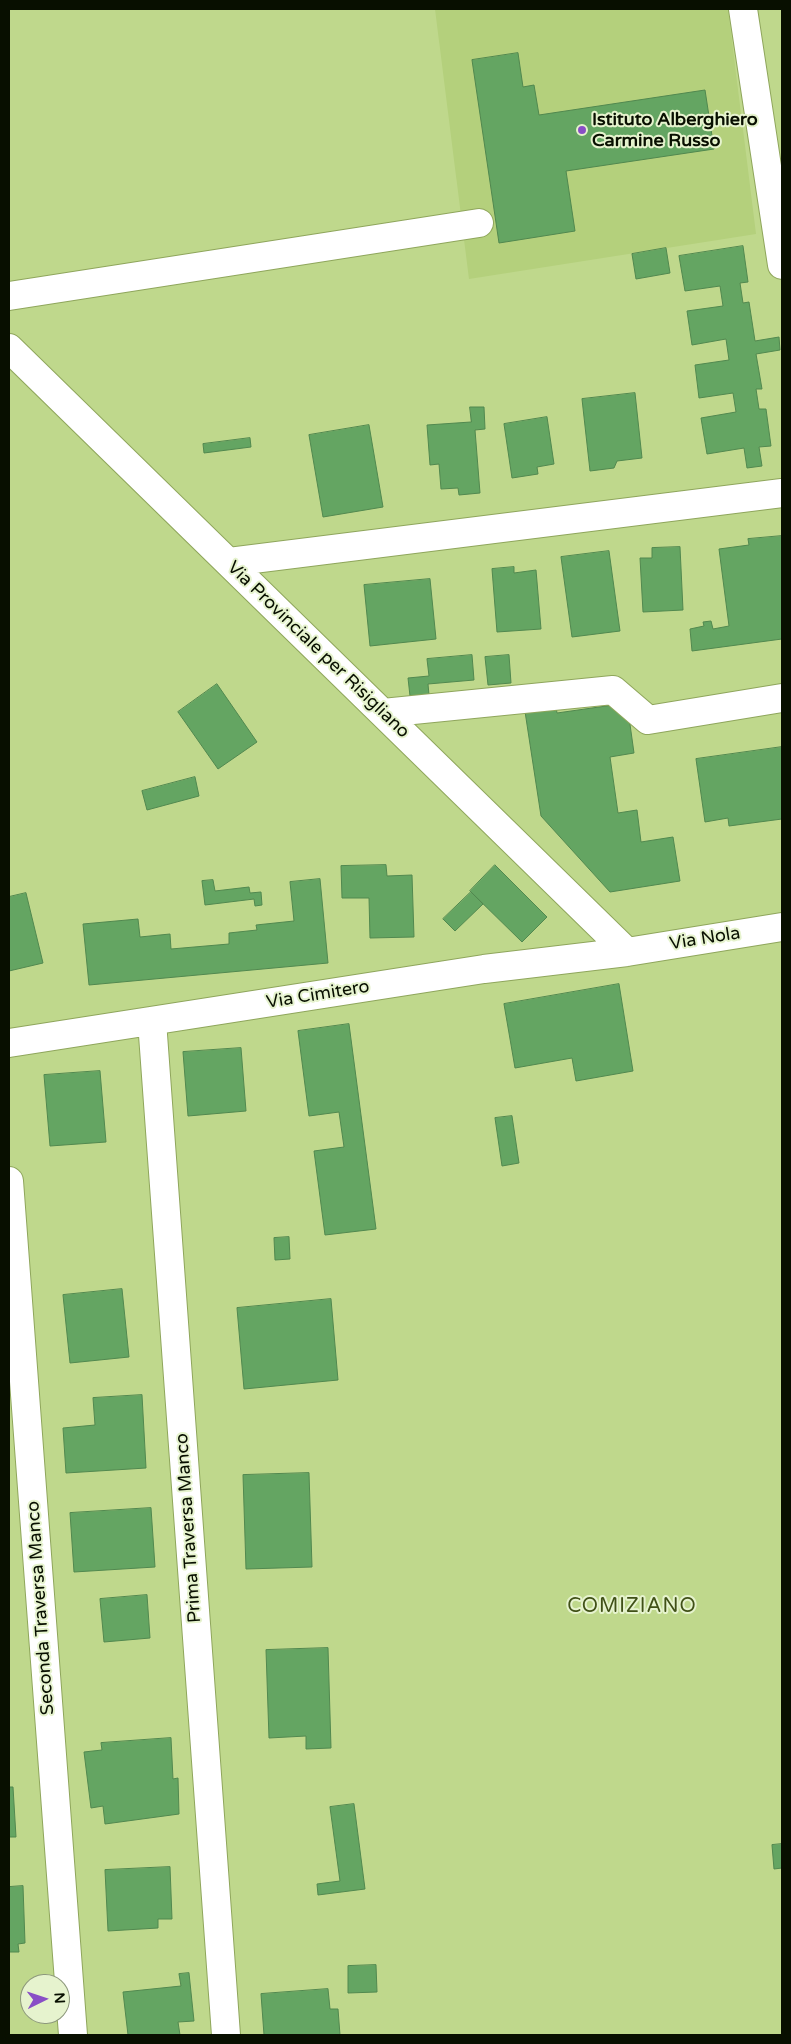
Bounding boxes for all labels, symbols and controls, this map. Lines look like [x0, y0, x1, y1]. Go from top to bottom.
place label: Istituto Alberghiero Carmine Russo [592, 109, 758, 152]
marker: Istituto Alberghiero Carmine Russo [576, 124, 588, 136]
street label: Via Provinciale per Risigliano [222, 557, 414, 743]
street label: Via Nola [668, 923, 742, 955]
street label: Via Cimitero [265, 976, 371, 1014]
street label: Prima Traversa Manco [172, 1432, 206, 1624]
street label: Seconda Traversa Manco [23, 1500, 59, 1716]
district label: COMIZIANO [566, 1595, 698, 1619]
north arrow [20, 1974, 70, 2024]
text: N [51, 1992, 68, 2004]

